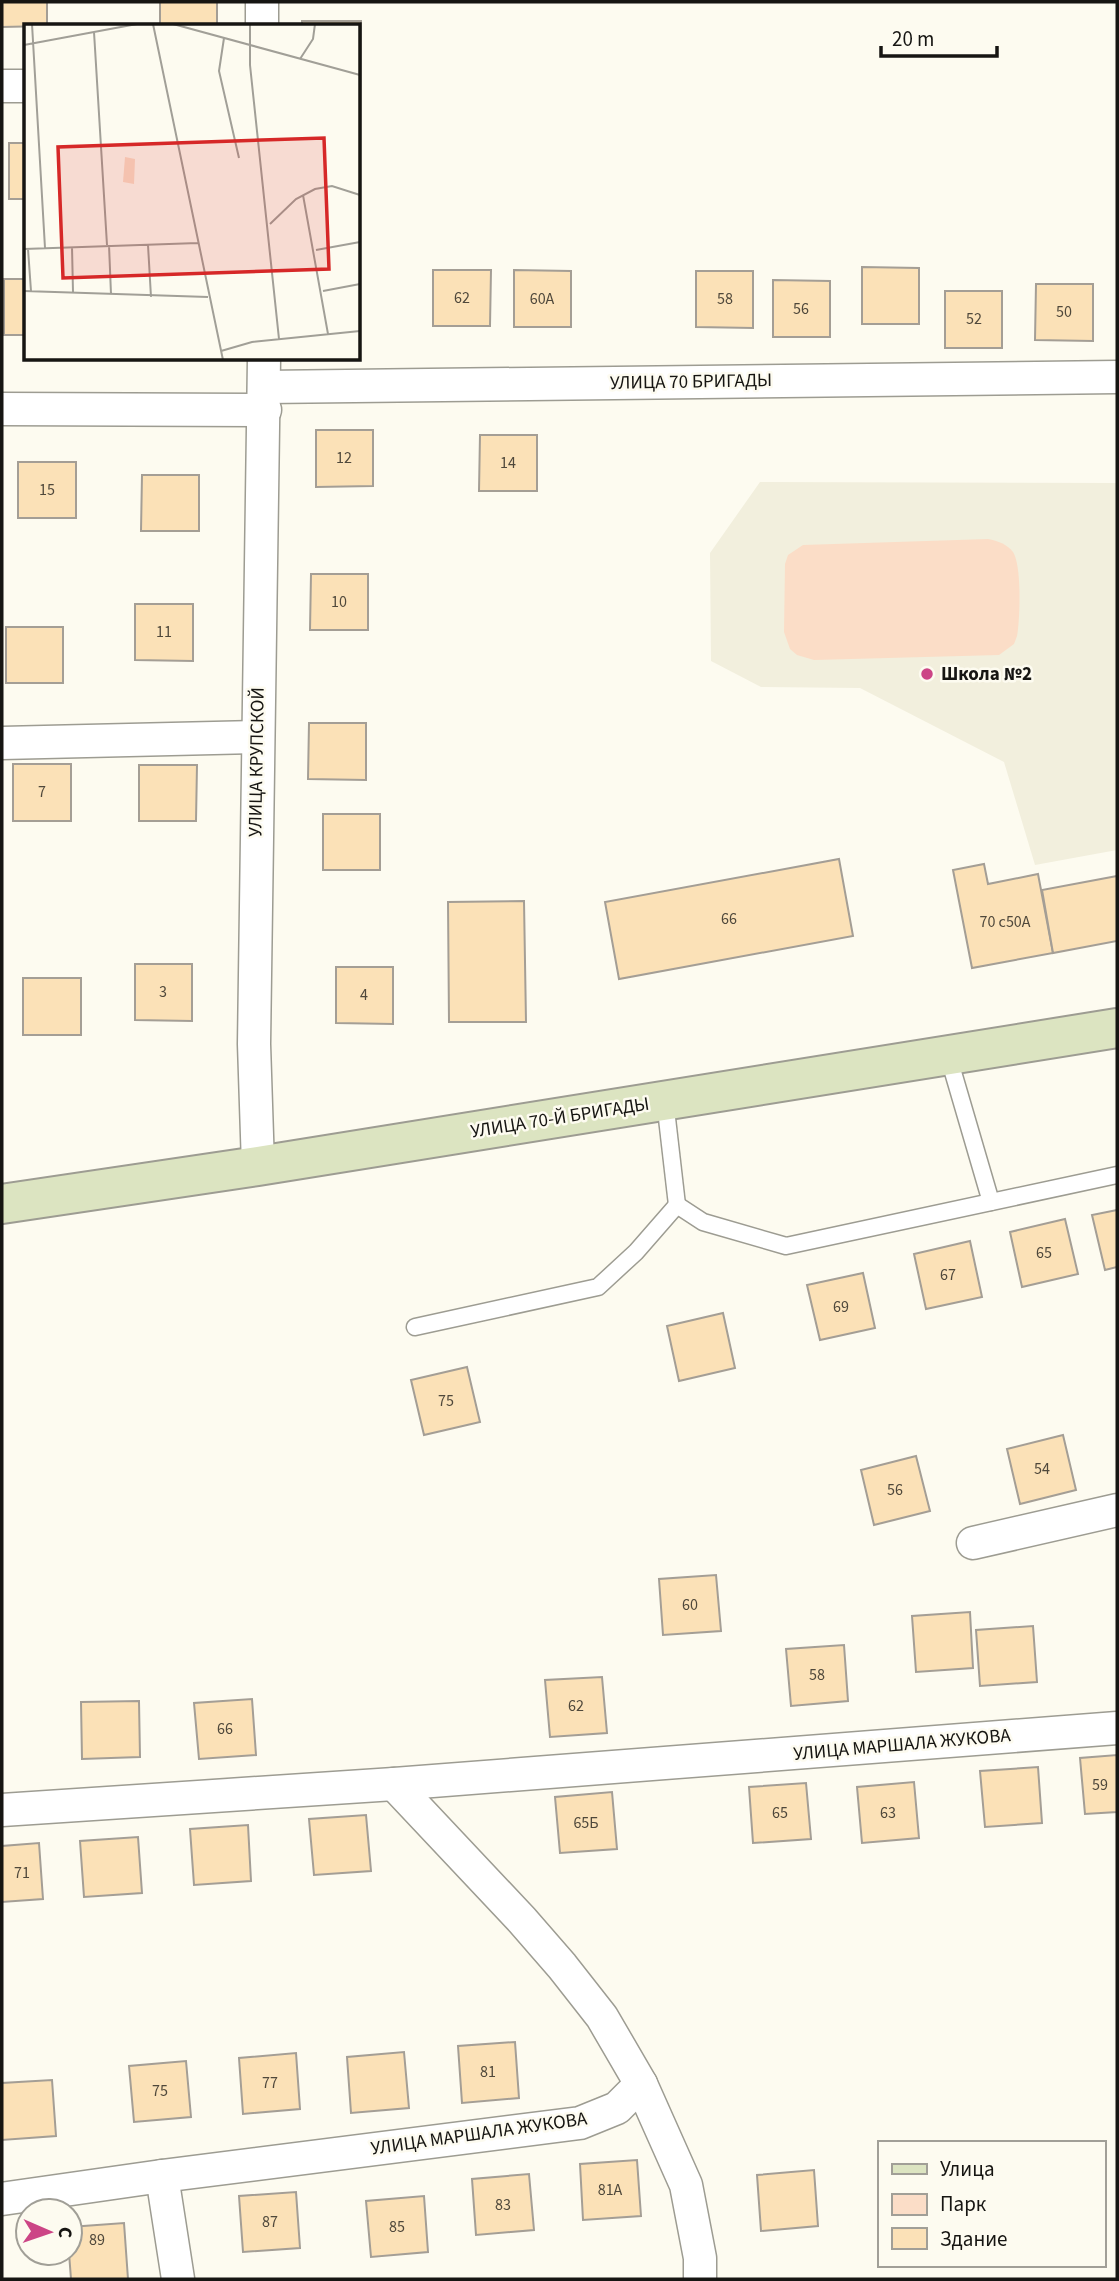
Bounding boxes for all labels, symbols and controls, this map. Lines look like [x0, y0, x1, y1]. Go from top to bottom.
scale bar [881, 14, 996, 58]
inset map [24, 24, 360, 360]
text: 20 m [892, 24, 934, 54]
house number: 62 [454, 287, 470, 309]
house number: 60А [530, 288, 555, 310]
house number: 58 [717, 288, 733, 310]
house number: 56 [793, 298, 809, 320]
house number: 50 [1056, 301, 1072, 323]
house number: 52 [966, 308, 982, 330]
street label: УЛИЦА 70 БРИГАДЫ [610, 367, 772, 397]
house number: 12 [336, 447, 352, 469]
house number: 14 [500, 452, 516, 474]
house number: 15 [39, 479, 55, 501]
house number: 10 [331, 591, 347, 613]
house number: 11 [156, 621, 172, 643]
place label: Школа №2 [941, 661, 1032, 688]
marker: Школа №2 [919, 666, 935, 682]
street label: УЛИЦА КРУПСКОЙ [242, 687, 272, 837]
house number: 7 [38, 781, 46, 803]
house number: 66 [721, 908, 737, 930]
house number: 70 с50А [979, 911, 1031, 933]
house number: 3 [159, 981, 167, 1003]
house number: 4 [360, 984, 368, 1006]
street label: УЛИЦА 70-Й БРИГАДЫ [469, 1091, 651, 1145]
house number: 65 [1036, 1242, 1052, 1264]
house number: 67 [940, 1264, 956, 1286]
house number: 69 [833, 1296, 849, 1318]
house number: 75 [438, 1390, 454, 1412]
house number: 54 [1034, 1458, 1050, 1480]
house number: 56 [887, 1479, 903, 1501]
house number: 60 [682, 1594, 698, 1616]
house number: 58 [809, 1664, 825, 1686]
house number: 62 [568, 1695, 584, 1717]
house number: 66 [217, 1718, 233, 1740]
street label: УЛИЦА МАРШАЛА ЖУКОВА [792, 1722, 1012, 1768]
house number: 59 [1092, 1774, 1108, 1796]
house number: 65 [772, 1802, 788, 1824]
house number: 63 [880, 1802, 896, 1824]
house number: 65Б [573, 1812, 599, 1834]
house number: 71 [14, 1862, 30, 1884]
house number: 81 [480, 2061, 496, 2083]
house number: 77 [262, 2072, 278, 2094]
house number: 75 [152, 2080, 168, 2102]
street label: УЛИЦА МАРШАЛА ЖУКОВА [369, 2105, 589, 2163]
legend [878, 2141, 1105, 2267]
text: Улица [940, 2154, 995, 2184]
house number: 81А [598, 2179, 623, 2201]
text: Парк [940, 2189, 987, 2219]
house number: 83 [495, 2194, 511, 2216]
north arrow [14, 2197, 84, 2267]
house number: 87 [262, 2211, 278, 2233]
house number: 85 [389, 2216, 405, 2238]
text: Здание [940, 2224, 1008, 2254]
text: С [51, 2227, 78, 2239]
house number: 89 [89, 2229, 105, 2251]

